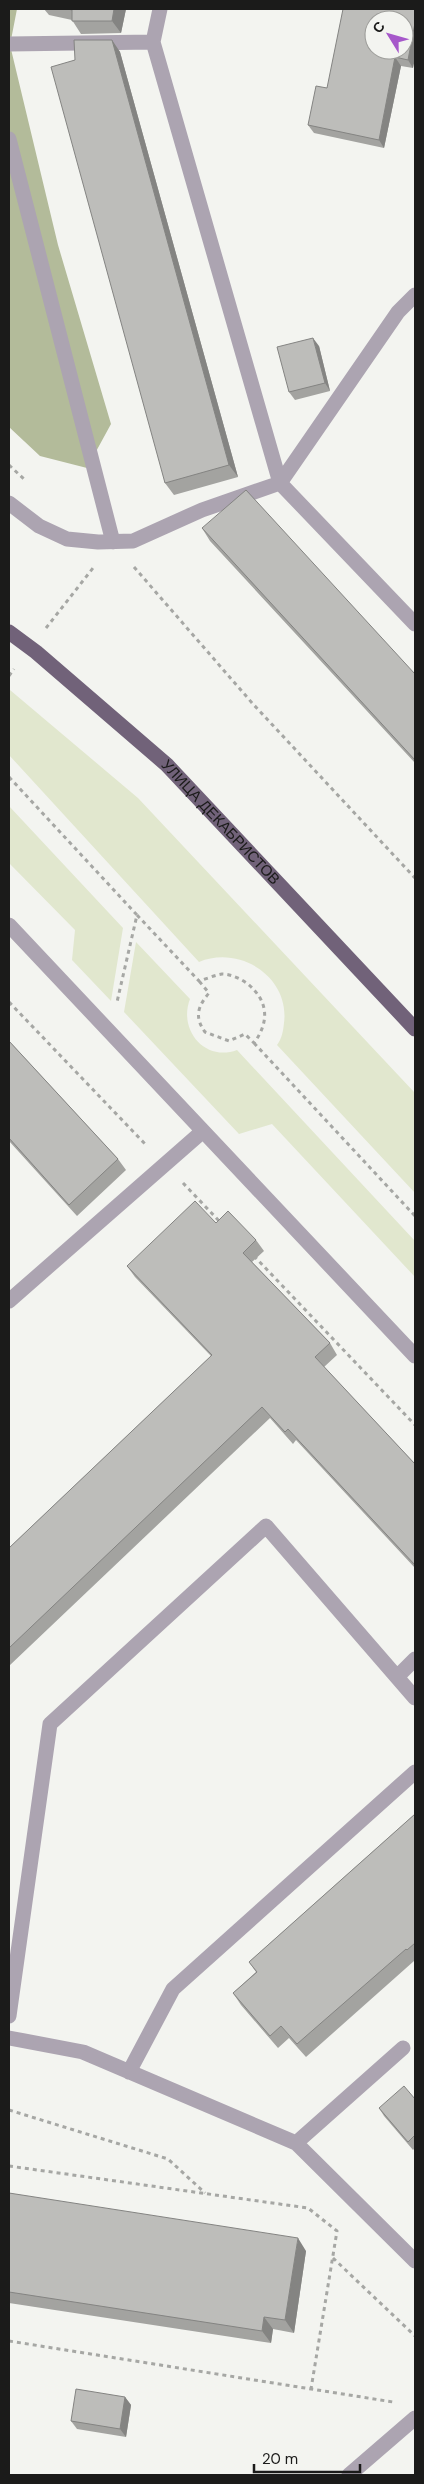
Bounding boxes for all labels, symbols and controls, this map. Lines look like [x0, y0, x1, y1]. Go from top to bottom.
north arrow [364, 10, 414, 60]
text: С [368, 18, 389, 37]
street label: УЛИЦА ДЕКАБРИСТОВ [157, 755, 284, 889]
scale bar [254, 2442, 360, 2474]
text: 20 m [262, 2449, 298, 2469]

